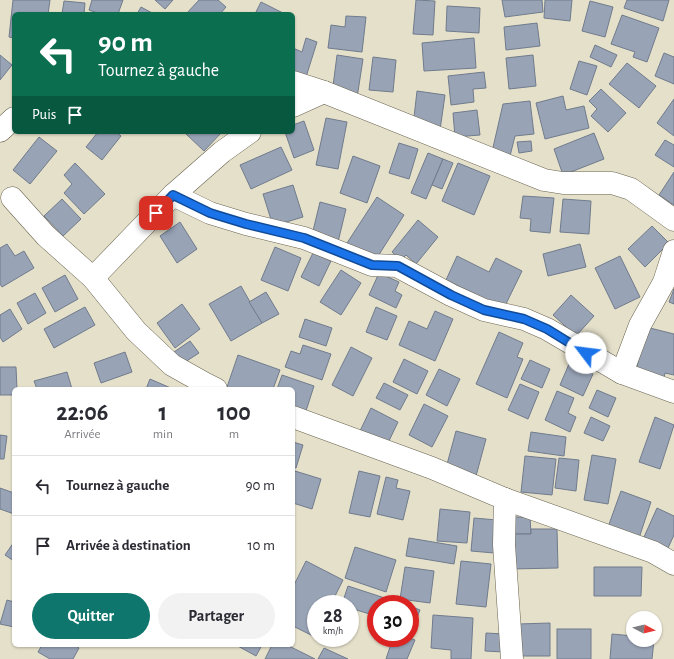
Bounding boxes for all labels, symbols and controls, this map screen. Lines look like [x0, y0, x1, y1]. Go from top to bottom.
icon: left [32, 28, 84, 80]
text: 90 m [98, 29, 153, 57]
text: Tournez à gauche [98, 62, 219, 80]
icon: arrive [64, 104, 86, 126]
text: Puis [32, 107, 56, 122]
pin [139, 196, 173, 230]
icon: arrive [145, 202, 167, 224]
position arrow [565, 332, 607, 374]
text: 22:06 [56, 401, 108, 425]
text: 1 [158, 401, 167, 425]
text: 100 [217, 401, 251, 425]
text: Arrivée [64, 428, 100, 441]
text: min [153, 428, 173, 441]
text: m [229, 428, 239, 441]
icon: left [32, 475, 54, 497]
text: Tournez à gauche [66, 478, 169, 493]
text: 90 m [246, 478, 275, 493]
icon: arrive [32, 535, 54, 557]
text: Arrivée à destination [66, 538, 191, 553]
text: 10 m [247, 538, 275, 553]
button: Quitter [32, 593, 150, 639]
button: Partager [158, 593, 275, 639]
speed limit sign: 30 [367, 595, 419, 647]
text: 28 [323, 606, 343, 626]
north arrow [626, 611, 662, 647]
map controls [626, 611, 662, 647]
text: km/h [323, 626, 343, 636]

